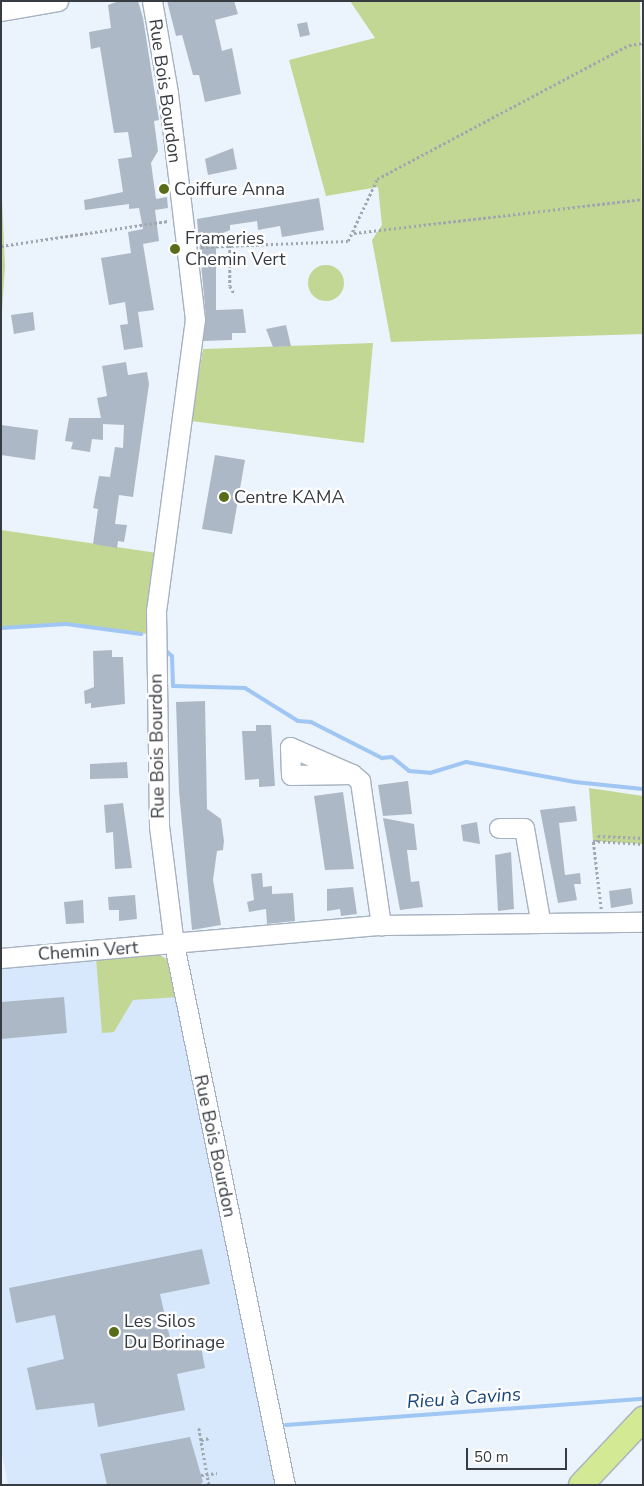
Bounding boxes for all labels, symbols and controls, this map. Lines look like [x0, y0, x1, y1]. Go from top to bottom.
street label: Rue Bois Bourdon [144, 18, 186, 164]
place label: Coiffure Anna [174, 178, 285, 200]
marker: Coiffure Anna [158, 183, 170, 195]
place label: Frameries Chemin Vert [185, 228, 285, 270]
marker: Frameries Chemin Vert [169, 243, 181, 255]
place label: Centre KAMA [234, 486, 345, 508]
marker: Centre KAMA [218, 491, 230, 503]
street label: Rue Bois Bourdon [145, 673, 169, 819]
street label: Chemin Vert [37, 937, 139, 965]
street label: Rue Bois Bourdon [189, 1073, 241, 1219]
place label: Les Silos Du Borinage [124, 1311, 225, 1354]
marker: Les Silos Du Borinage [108, 1326, 120, 1338]
water label: Rieu à Cavins [406, 1384, 522, 1414]
scale bar [469, 1438, 570, 1470]
text: 50 m [474, 1447, 509, 1467]

